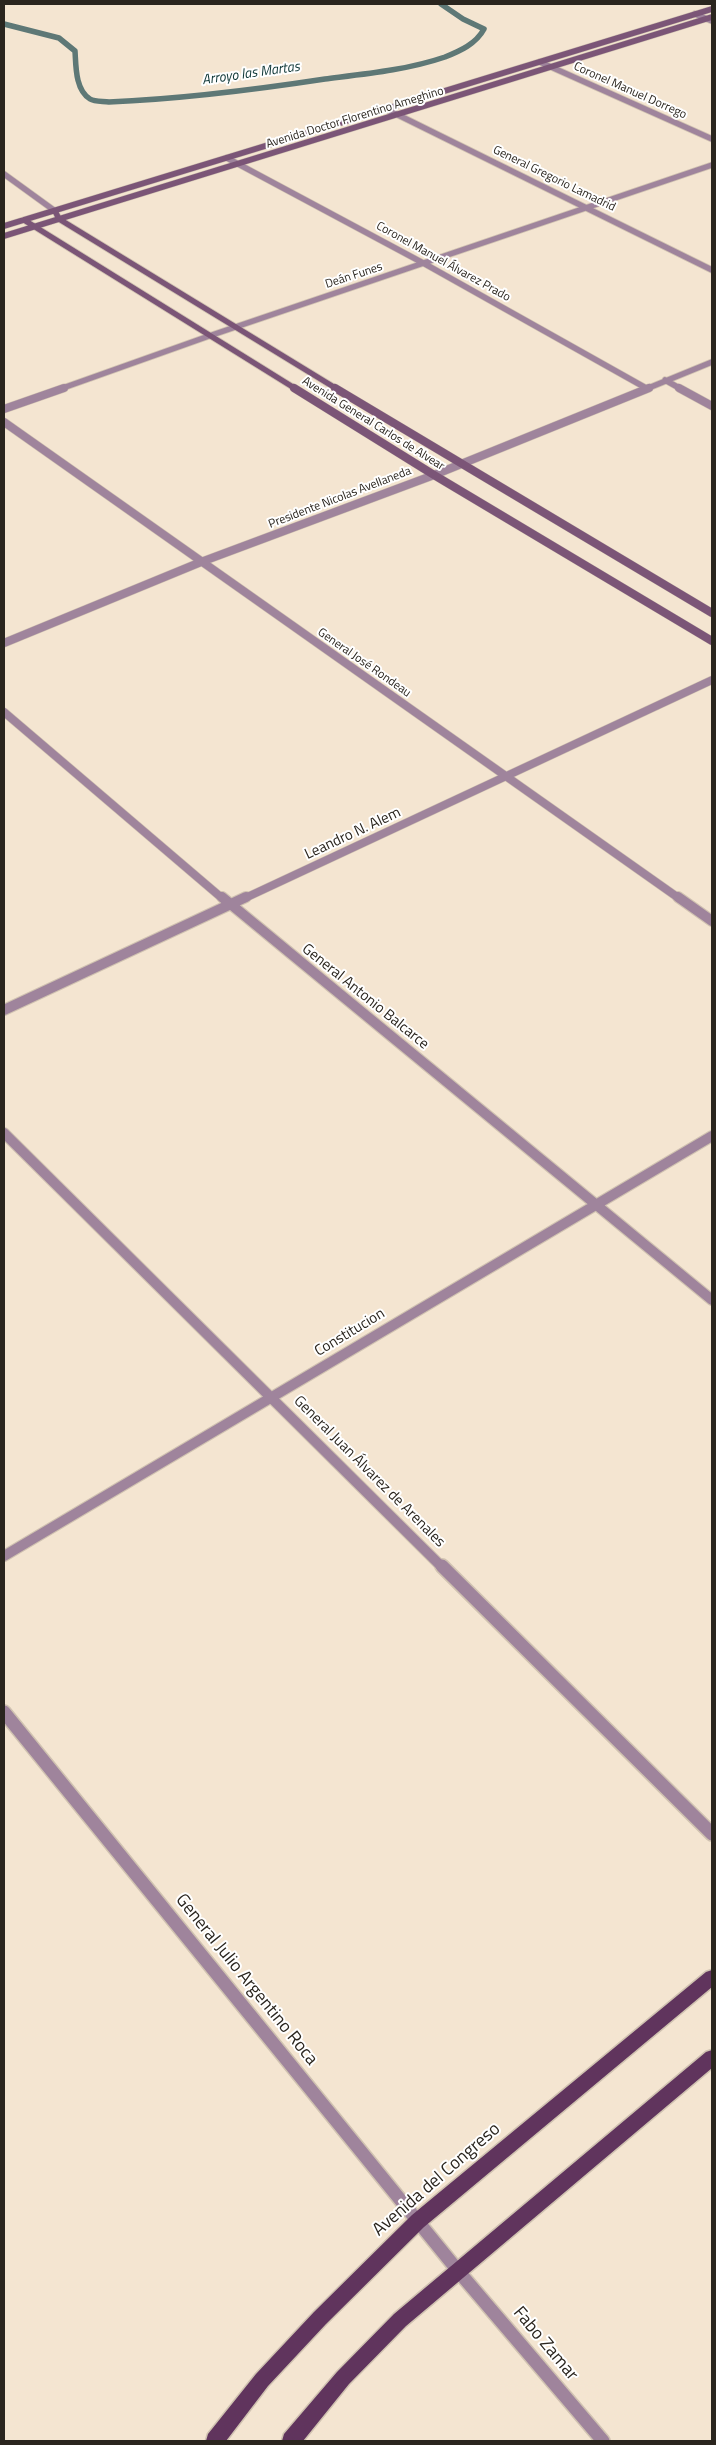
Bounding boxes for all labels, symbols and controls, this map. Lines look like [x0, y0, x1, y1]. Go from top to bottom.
water label: Arroyo las Martas [201, 59, 301, 89]
street label: Coronel Manuel Dorrego [571, 60, 689, 122]
street label: Avenida Doctor Florentino Ameghino [265, 84, 445, 152]
street label: General Gregorio Lamadrid [490, 143, 618, 215]
street label: Coronel Manuel Álvarez Prado [373, 219, 513, 305]
street label: Deán Funes [324, 260, 384, 292]
street label: Avenida General Carlos de Alvear [299, 374, 447, 474]
street label: Presidente Nicolas Avellaneda [267, 464, 413, 532]
street label: General José Rondeau [315, 625, 413, 701]
street label: Leandro N. Alem [302, 804, 404, 864]
street label: General Antonio Balcarce [298, 940, 432, 1054]
street label: Constitucion [312, 1305, 388, 1361]
street label: General Juan Álvarez de Arenales [290, 1393, 448, 1551]
street label: General Julio Argentino Roca [170, 1890, 322, 2070]
street label: Avenida del Congreso [369, 2119, 505, 2241]
street label: Fabo Zamar [508, 2303, 582, 2385]

